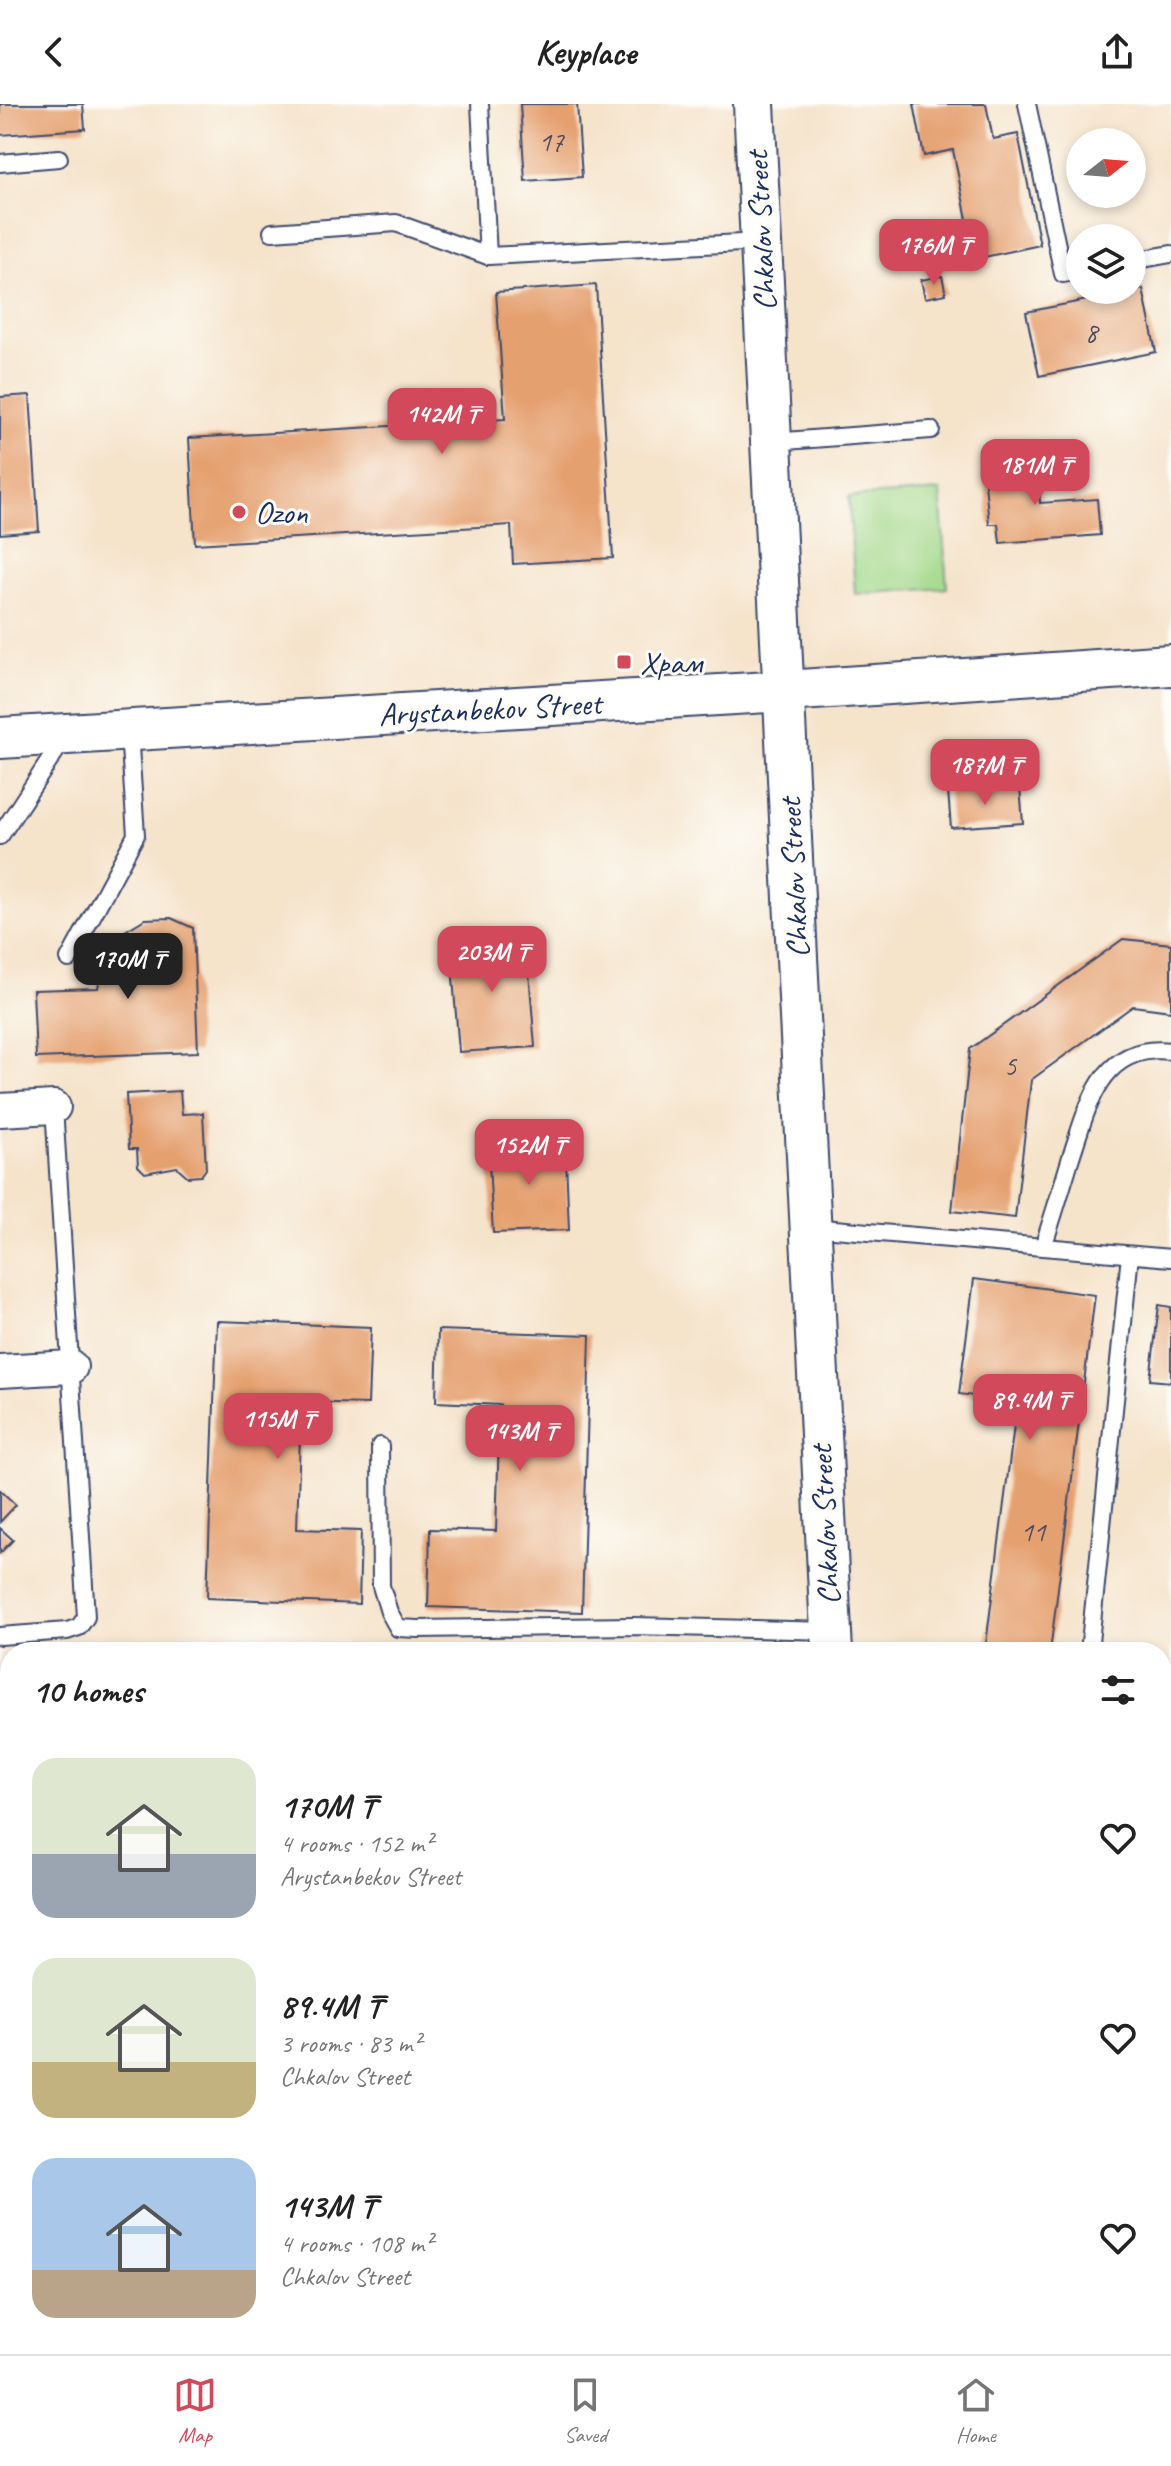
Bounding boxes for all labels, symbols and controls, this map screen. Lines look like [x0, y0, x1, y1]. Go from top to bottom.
text: Keyplace [535, 29, 636, 75]
icon: back [32, 30, 76, 74]
icon: share [1095, 30, 1139, 74]
house number: 17 [538, 124, 565, 159]
north arrow [1066, 128, 1146, 208]
map controls [1066, 128, 1146, 304]
street label: Chkalov Street [736, 147, 786, 312]
pin: 176M ₸ [869, 219, 999, 287]
button: layers [1066, 224, 1146, 304]
text: 176M ₸ [897, 228, 971, 261]
house number: 8 [1085, 315, 1100, 350]
pin: 142M ₸ [377, 388, 507, 456]
text: 142M ₸ [405, 397, 479, 430]
pin: 181M ₸ [970, 439, 1100, 507]
text: 181M ₸ [998, 448, 1072, 481]
place label: Ozon [255, 492, 308, 533]
marker: Ozon [230, 503, 248, 521]
place label: Храм [640, 642, 704, 683]
marker: Храм [615, 653, 633, 671]
street label: Arystanbekov Street [378, 683, 606, 735]
pin: 187M ₸ [920, 739, 1050, 807]
text: 187M ₸ [949, 748, 1021, 781]
street label: Chkalov Street [769, 794, 819, 959]
pin: 203M ₸ [427, 926, 557, 994]
pin: 170M ₸ [63, 933, 193, 1001]
text: 203M ₸ [455, 935, 529, 968]
text: 170M ₸ [92, 942, 164, 975]
house number: 5 [1004, 1048, 1018, 1083]
pin: 152M ₸ [464, 1119, 594, 1187]
text: 152M ₸ [493, 1128, 565, 1161]
pin: 89.4M ₸ [956, 1374, 1104, 1442]
text: 89.4M ₸ [991, 1383, 1069, 1416]
pin: 115M ₸ [213, 1393, 343, 1461]
text: 115M ₸ [242, 1402, 314, 1435]
pin: 143M ₸ [455, 1405, 585, 1473]
text: 143M ₸ [483, 1414, 557, 1447]
street label: Chkalov Street [800, 1441, 850, 1606]
house number: 11 [1020, 1514, 1047, 1549]
icon: filters [1096, 1668, 1140, 1712]
text: 10 homes [32, 1669, 143, 1712]
text: 170M ₸ [280, 1784, 375, 1827]
icon: home [96, 1790, 192, 1886]
icon: heart [1096, 1816, 1140, 1860]
text: 4 rooms · 152 m² [280, 1827, 432, 1860]
text: Arystanbekov Street [280, 1860, 461, 1893]
text: 89.4M ₸ [280, 1984, 382, 2027]
icon: home [96, 1990, 192, 2086]
icon: heart [1096, 2016, 1140, 2060]
text: 3 rooms · 83 m² [280, 2027, 421, 2060]
text: Chkalov Street [280, 2060, 410, 2093]
text: 143M ₸ [280, 2184, 376, 2227]
icon: home [96, 2190, 192, 2286]
icon: heart [1096, 2216, 1140, 2260]
text: 4 rooms · 108 m² [280, 2227, 432, 2260]
text: Chkalov Street [280, 2260, 410, 2293]
tab: Map [173, 2373, 217, 2449]
tab: Saved [563, 2373, 607, 2449]
tab: Home [954, 2373, 998, 2449]

